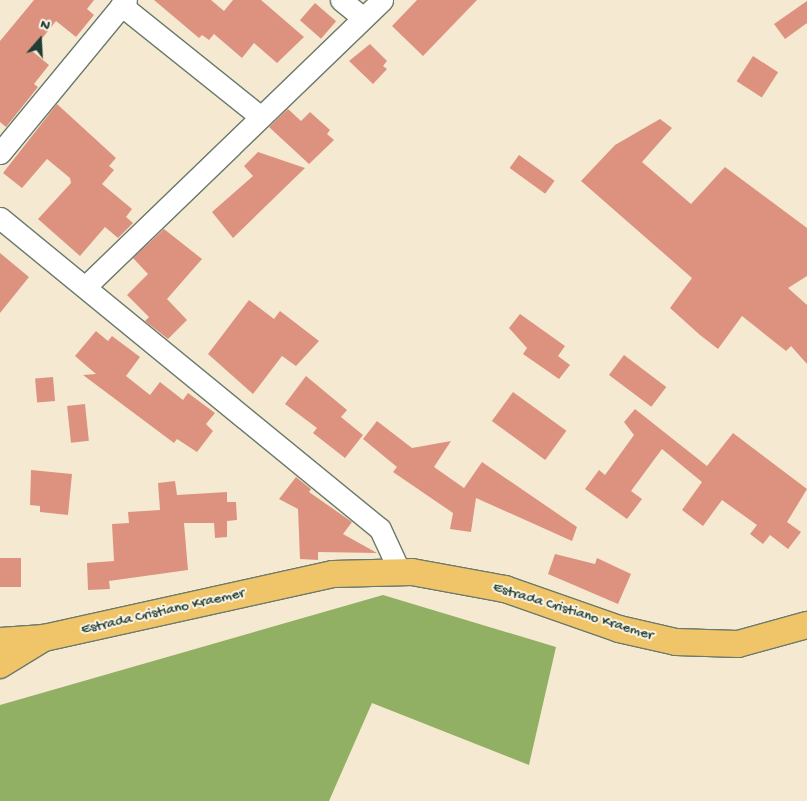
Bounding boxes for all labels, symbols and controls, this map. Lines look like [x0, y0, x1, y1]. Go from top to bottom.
north arrow [15, 15, 65, 65]
text: N [38, 16, 52, 35]
street label: Estrada Cristiano Kraemer [491, 579, 655, 645]
street label: Estrada Cristiano Kraemer [80, 584, 246, 640]

